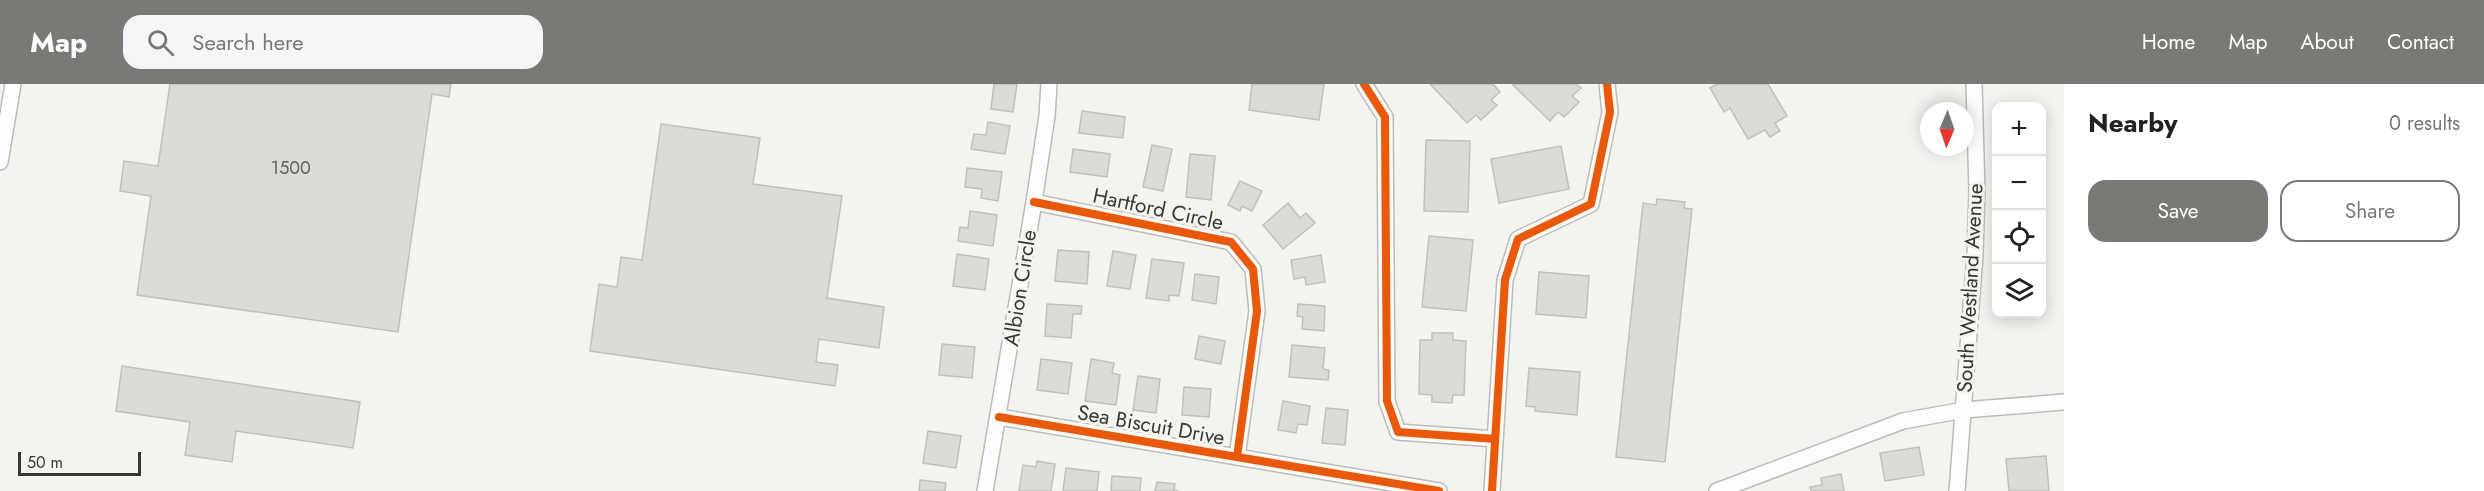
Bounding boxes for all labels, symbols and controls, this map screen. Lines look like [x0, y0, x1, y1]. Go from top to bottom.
search box [123, 15, 543, 69]
text: Map [30, 22, 87, 63]
icon: search [144, 26, 177, 59]
text: Search here [192, 26, 304, 58]
text: Home [2142, 27, 2195, 57]
text: Map [2228, 27, 2268, 57]
text: About [2301, 27, 2354, 57]
text: Contact [2387, 27, 2454, 57]
north arrow [1920, 102, 1974, 156]
map controls [1992, 102, 2046, 318]
button: + [1992, 102, 2046, 156]
text: Nearby [2088, 104, 2177, 142]
text: 0 results [2389, 109, 2460, 138]
house number: 1500 [271, 155, 311, 181]
button: − [1992, 156, 2046, 210]
button: Save [2088, 180, 2268, 242]
button: Share [2280, 180, 2460, 242]
street label: Hartford Circle [1090, 181, 1226, 238]
street label: South Westland Avenue [1950, 182, 1990, 393]
button: locate [1992, 210, 2046, 264]
street label: Albion Circle [996, 228, 1044, 348]
button: layers [1992, 264, 2046, 318]
street label: Sea Biscuit Drive [1075, 397, 1227, 453]
scale bar [18, 449, 141, 476]
text: 50 m [27, 451, 63, 474]

